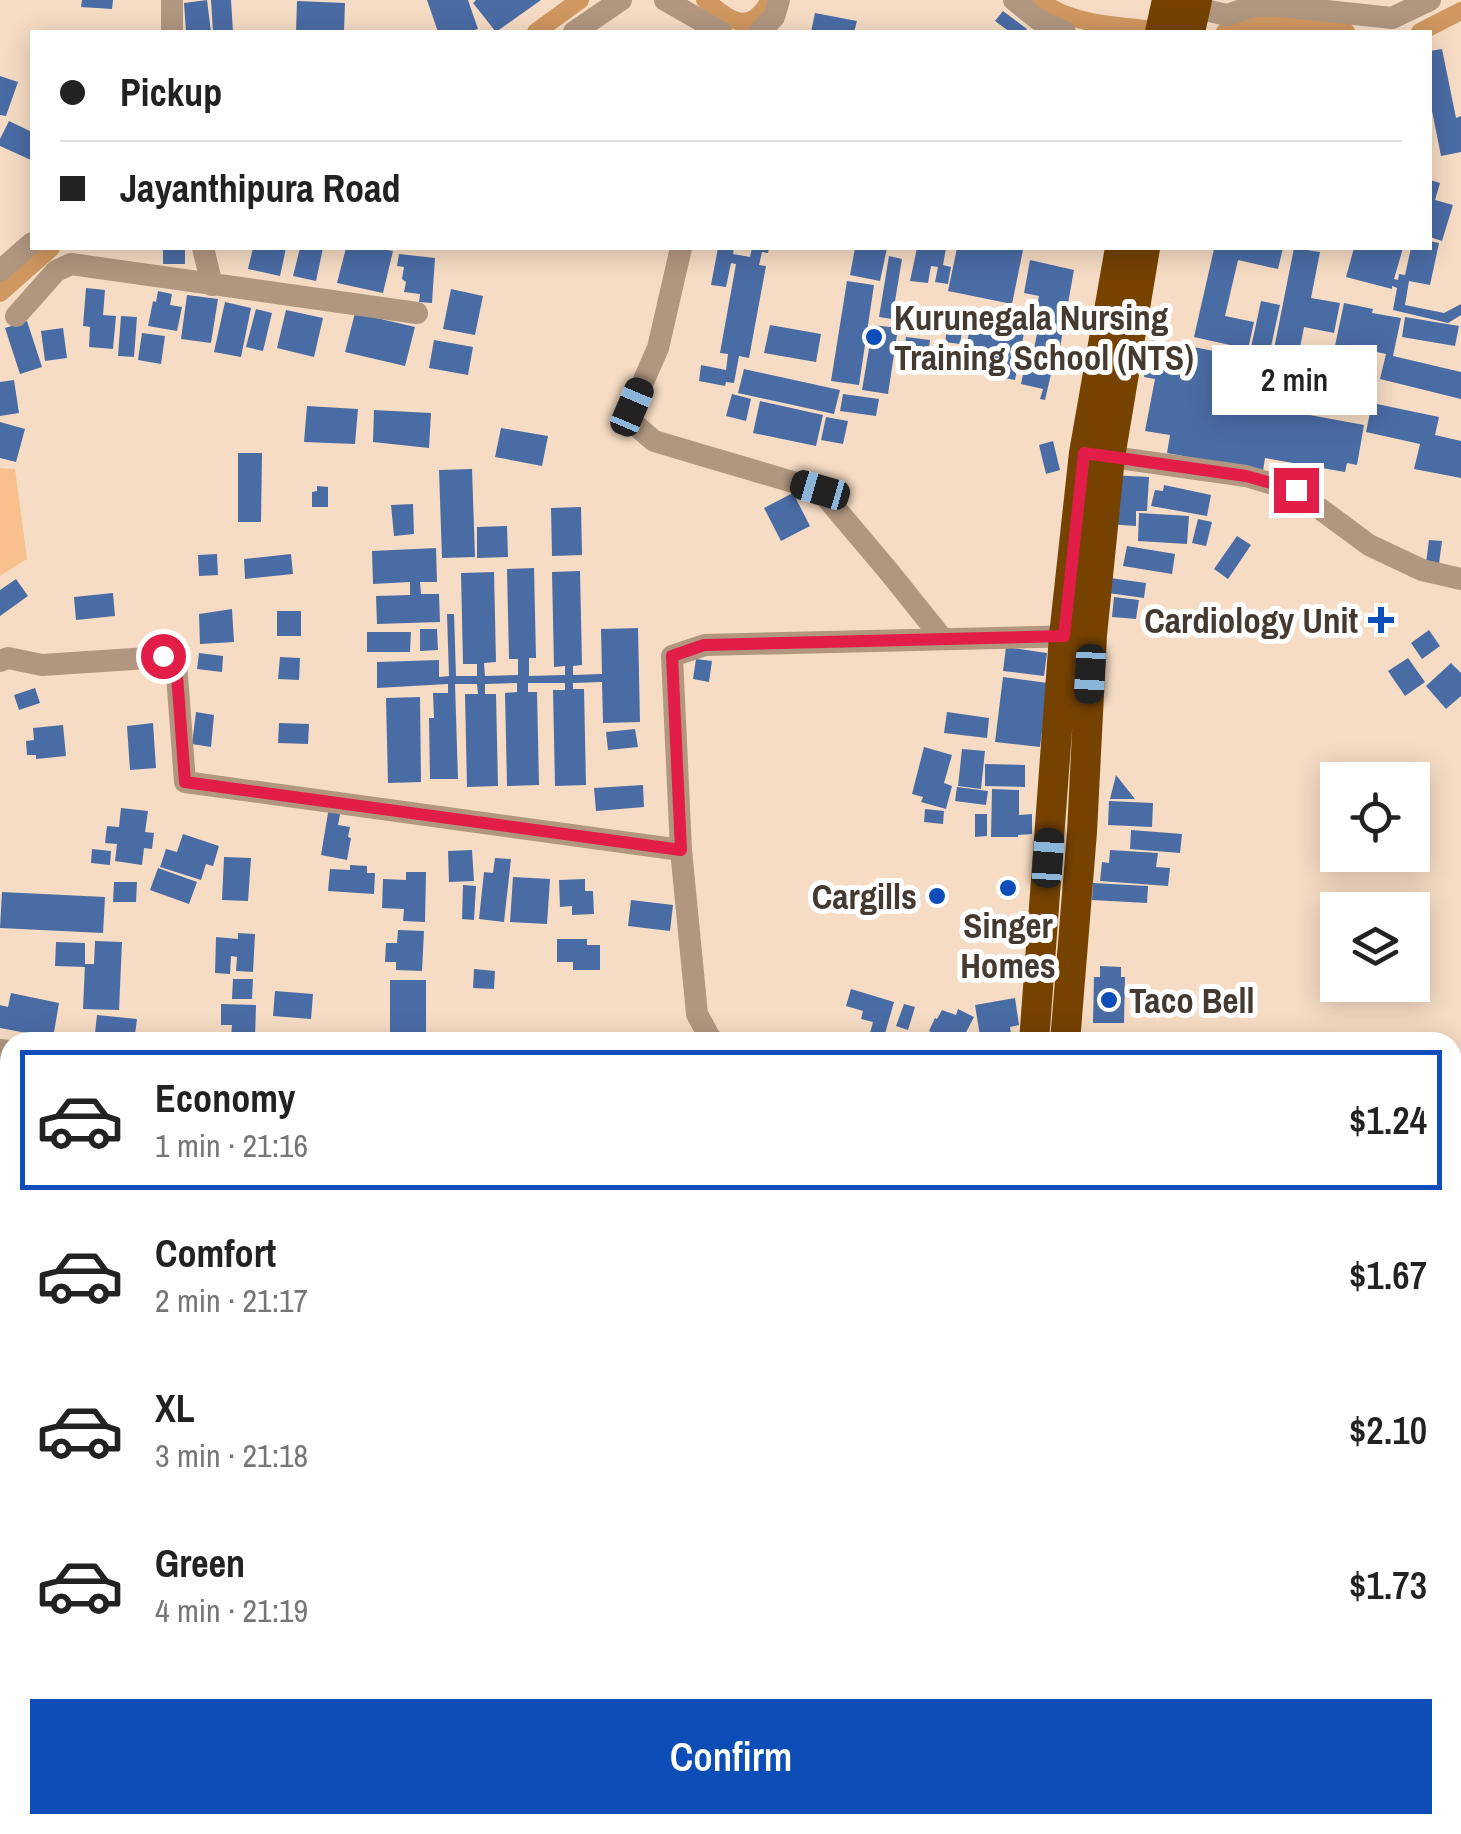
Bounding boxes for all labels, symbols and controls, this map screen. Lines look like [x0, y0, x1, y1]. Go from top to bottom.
text: Pickup [120, 67, 222, 118]
text: Jayanthipura Road [120, 163, 401, 214]
place label: Kurunegala Nursing Training School (NTS) [894, 294, 1194, 381]
marker: Kurunegala Nursing Training School (NTS) [863, 326, 885, 348]
callout: 2 min [1214, 345, 1378, 415]
text: 2 min [1261, 358, 1328, 401]
car [606, 374, 658, 440]
car [787, 467, 853, 513]
route end [1274, 468, 1319, 513]
place label: Cardiology Unit [1144, 597, 1358, 644]
marker: Cardiology Unit [1368, 607, 1394, 633]
route start [141, 634, 186, 679]
car [1073, 643, 1107, 705]
map controls [1320, 762, 1430, 1002]
button: locate [1320, 762, 1430, 872]
car [1031, 827, 1065, 889]
place label: Cargills [812, 873, 917, 920]
marker: Singer Homes [997, 877, 1019, 899]
marker: Cargills [926, 885, 948, 907]
button: layers [1320, 892, 1430, 1002]
place label: Singer Homes [960, 902, 1056, 989]
place label: Taco Bell [1129, 977, 1255, 1024]
marker: Taco Bell [1098, 989, 1120, 1011]
text: Economy [155, 1073, 295, 1124]
icon: car [35, 1075, 125, 1165]
text: $1.24 [1349, 1095, 1427, 1146]
text: 1 min · 21:16 [155, 1124, 308, 1167]
text: Comfort [155, 1228, 276, 1279]
icon: car [35, 1230, 125, 1320]
text: $1.67 [1349, 1250, 1427, 1301]
text: 2 min · 21:17 [155, 1279, 308, 1322]
text: XL [155, 1383, 195, 1434]
icon: car [35, 1385, 125, 1475]
text: $2.10 [1349, 1405, 1427, 1456]
text: 3 min · 21:18 [155, 1434, 308, 1477]
text: Green [155, 1538, 245, 1589]
icon: car [35, 1540, 125, 1630]
text: $1.73 [1349, 1560, 1427, 1611]
text: 4 min · 21:19 [155, 1589, 308, 1632]
button: Confirm [30, 1699, 1432, 1814]

